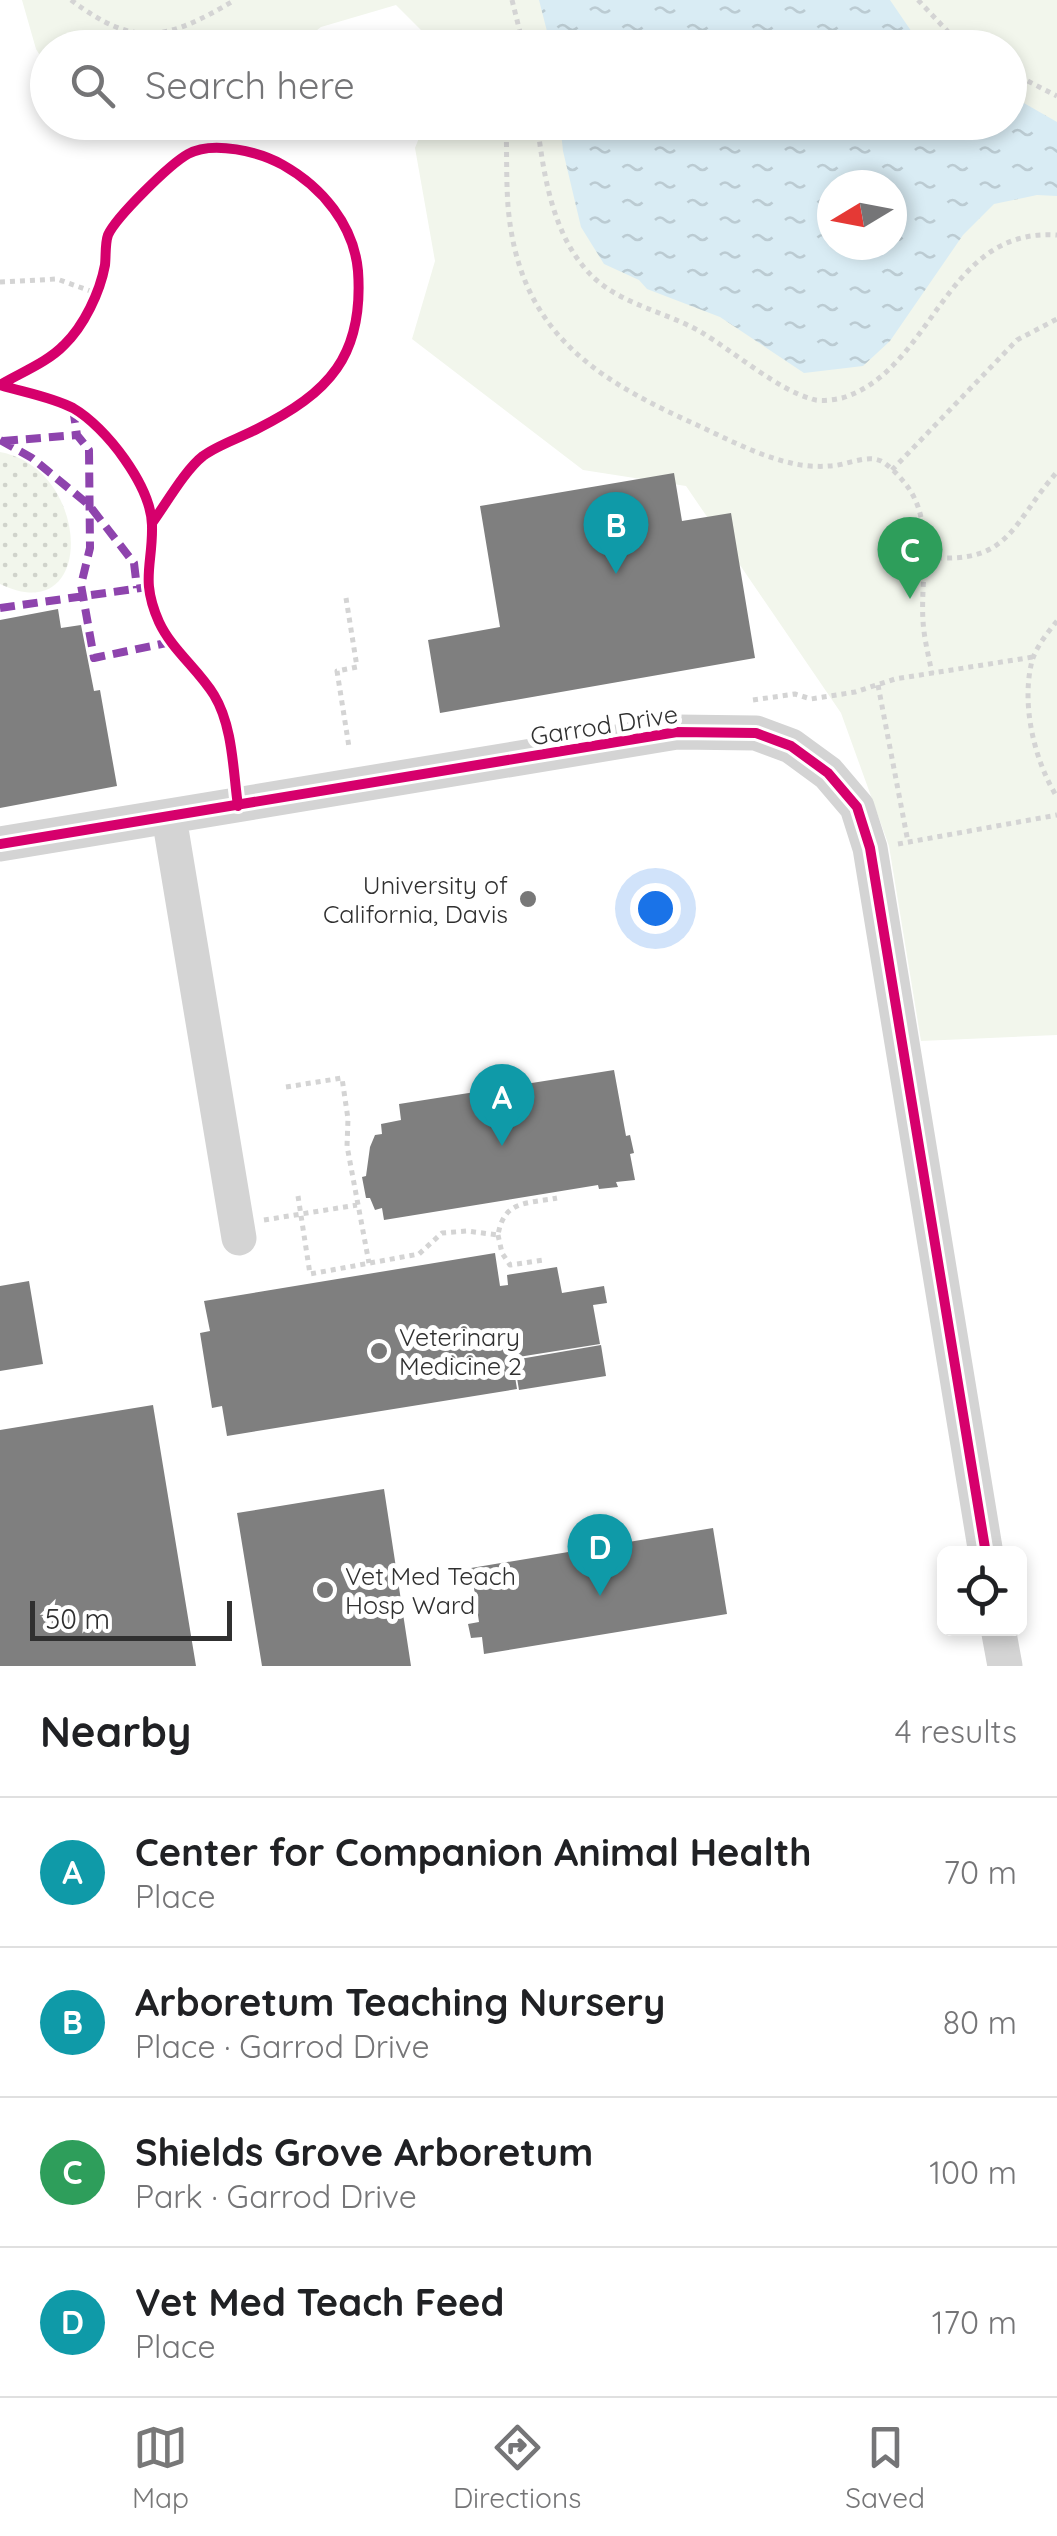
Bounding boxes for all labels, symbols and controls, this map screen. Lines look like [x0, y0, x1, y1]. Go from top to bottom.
search box [30, 30, 1027, 140]
icon: search [65, 58, 120, 113]
text: Search here [145, 61, 355, 109]
north arrow [817, 170, 907, 260]
pin: B [584, 492, 648, 574]
pin: C [878, 516, 942, 599]
street label: Garrod Drive [528, 698, 680, 751]
place label: University of California, Davis [323, 869, 508, 929]
your location [630, 883, 681, 934]
marker: University of California, Davis [517, 888, 539, 910]
pin: A [470, 1064, 534, 1146]
place label: Veterinary Medicine 2 [399, 1321, 522, 1381]
marker: Veterinary Medicine 2 [368, 1340, 390, 1362]
pin: D [568, 1514, 632, 1596]
map controls [937, 1546, 1027, 1636]
button: locate [937, 1546, 1027, 1636]
place label: Vet Med Teach Hosp Ward [345, 1560, 516, 1620]
marker: Vet Med Teach Hosp Ward [314, 1579, 336, 1601]
scale bar [30, 1596, 232, 1640]
text: 50 m [45, 1601, 110, 1636]
text: Nearby [40, 1705, 191, 1758]
text: 4 results [895, 1711, 1017, 1751]
text: Center for Companion Animal Health [135, 1828, 811, 1876]
text: A [62, 1852, 83, 1892]
text: 70 m [944, 1852, 1017, 1892]
text: Place [135, 1876, 215, 1916]
text: Arboretum Teaching Nursery [135, 1978, 665, 2026]
text: B [62, 2002, 83, 2042]
text: 80 m [943, 2002, 1017, 2042]
text: Place · Garrod Drive [135, 2026, 430, 2066]
text: Shields Grove Arboretum [135, 2128, 593, 2176]
text: C [62, 2152, 83, 2192]
text: 100 m [929, 2152, 1017, 2192]
text: Park · Garrod Drive [135, 2176, 417, 2216]
text: Vet Med Teach Feed [135, 2278, 504, 2326]
text: D [61, 2302, 84, 2342]
text: 170 m [932, 2302, 1017, 2342]
text: Place [135, 2326, 215, 2366]
tab: Map [132, 2420, 189, 2515]
tab: Directions [453, 2420, 581, 2515]
tab: Saved [845, 2420, 925, 2515]

